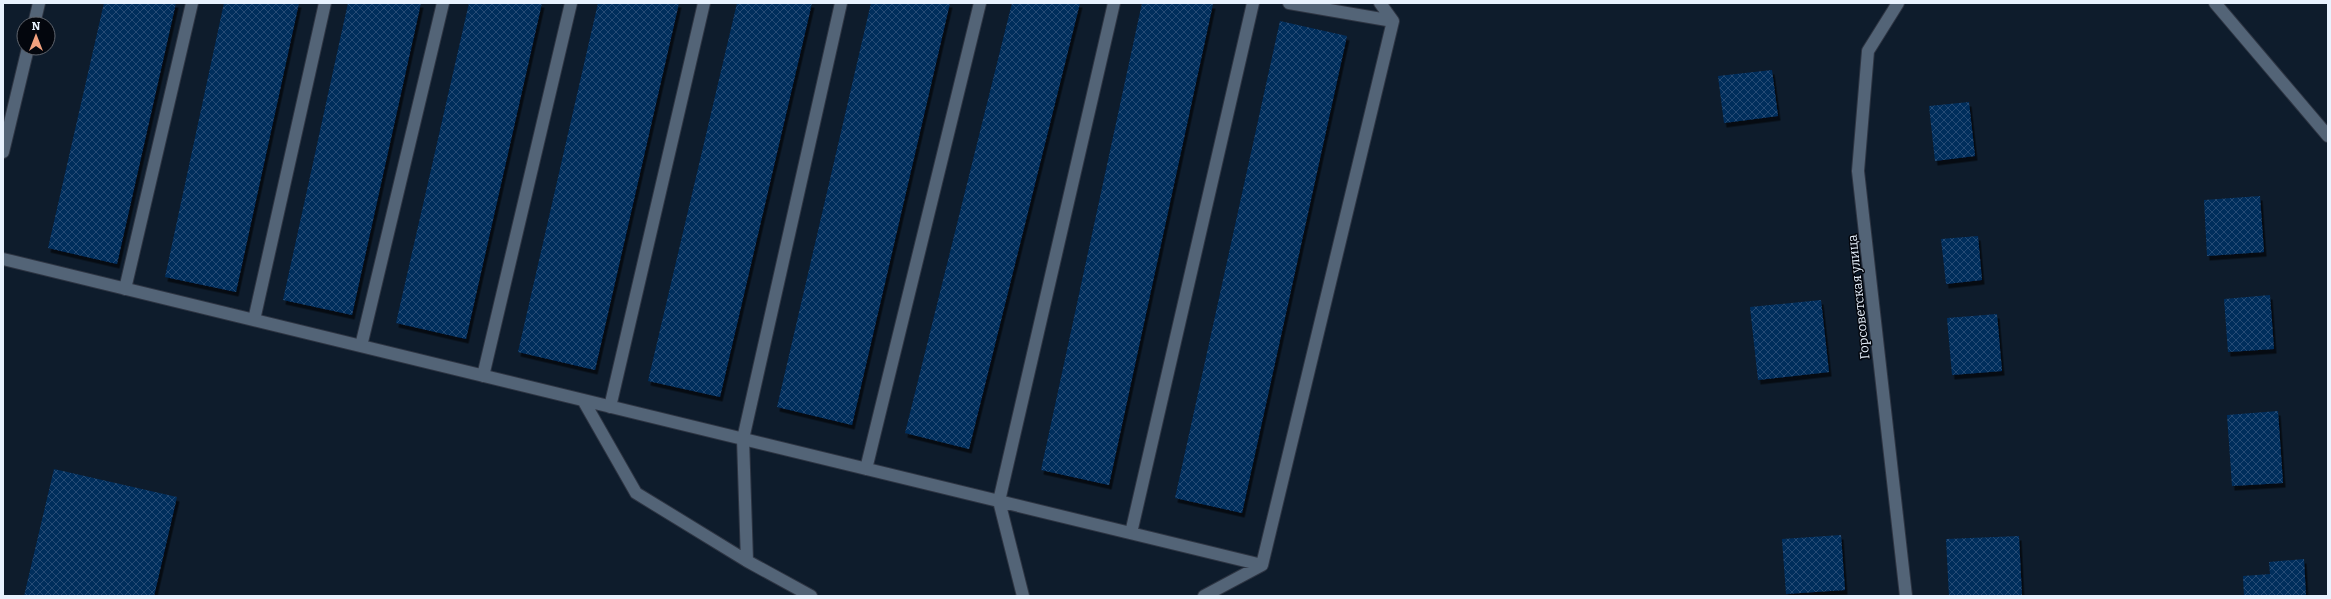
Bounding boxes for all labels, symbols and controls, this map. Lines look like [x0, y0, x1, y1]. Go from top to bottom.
north arrow [16, 16, 56, 56]
text: N [32, 20, 41, 33]
street label: Горсоветская улица [1844, 234, 1872, 360]

